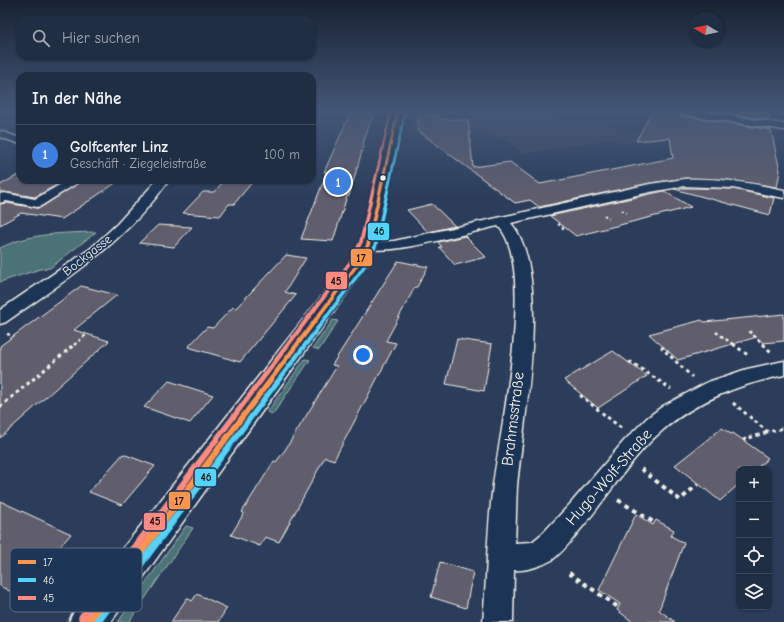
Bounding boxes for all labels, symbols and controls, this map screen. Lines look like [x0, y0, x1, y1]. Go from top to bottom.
north arrow [688, 12, 724, 48]
search box [16, 16, 316, 60]
icon: search [30, 27, 52, 49]
text: Hier suchen [62, 29, 140, 47]
text: In der Nähe [32, 89, 121, 108]
text: Golfcenter Linz [70, 138, 168, 156]
text: 1 [42, 147, 48, 162]
text: 100 m [264, 147, 300, 162]
text: Geschäft · Ziegeleistraße [70, 156, 206, 171]
pin: 1 [325, 167, 351, 197]
unlabelled marker [378, 173, 388, 183]
line badge: 46 [367, 222, 390, 241]
text: 46 [374, 225, 385, 238]
street label: Bockgasse [59, 231, 115, 279]
line badge: 17 [350, 248, 373, 267]
text: 17 [356, 252, 366, 265]
line badge: 45 [325, 271, 348, 290]
text: 45 [331, 275, 342, 288]
your location [353, 345, 373, 365]
street label: Brahmsstraße [498, 371, 528, 467]
street label: Hugo-Wolf-Straße [562, 425, 656, 529]
map controls [736, 466, 772, 610]
button: + [736, 466, 772, 502]
line badge: 46 [194, 468, 217, 487]
text: 46 [201, 471, 212, 484]
line badge: 17 [168, 491, 191, 510]
text: 17 [174, 495, 184, 508]
button: − [736, 502, 772, 538]
line badge: 45 [143, 512, 166, 531]
text: 45 [150, 515, 161, 528]
button: locate [736, 538, 772, 574]
legend [10, 548, 142, 612]
text: 17 [43, 556, 53, 569]
text: 46 [43, 574, 54, 587]
button: layers [736, 574, 772, 610]
text: 45 [43, 592, 54, 605]

